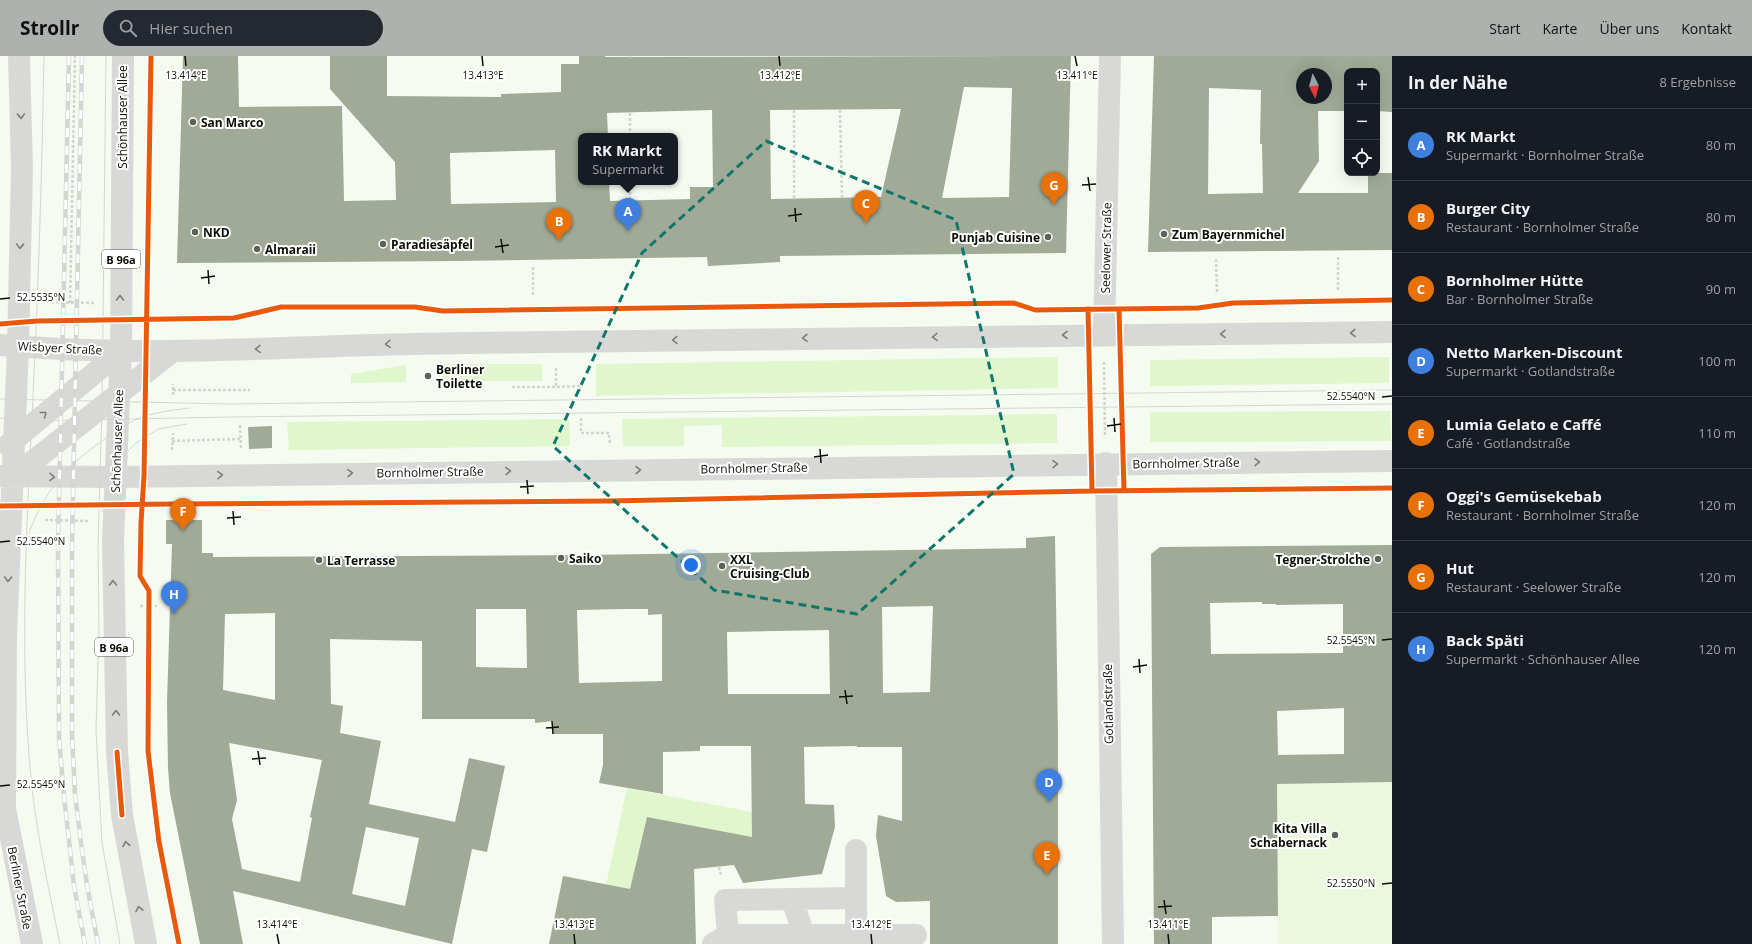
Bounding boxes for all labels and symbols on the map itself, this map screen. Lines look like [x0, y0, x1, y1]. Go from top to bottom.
street label: Schönhauser Allee [114, 65, 131, 169]
text: 13.414°E [165, 68, 207, 82]
text: 13.413°E [462, 68, 504, 82]
text: 13.412°E [759, 68, 801, 82]
text: 13.411°E [1056, 68, 1098, 82]
north arrow [1296, 68, 1332, 104]
one-way arrow [16, 113, 25, 119]
place label: San Marco [201, 114, 263, 131]
marker: San Marco [188, 117, 198, 127]
pin: G [1041, 172, 1067, 205]
pin: C [853, 190, 879, 223]
pin: A [615, 198, 641, 231]
street label: Seelower Straße [1097, 202, 1115, 294]
pin: B [546, 208, 572, 241]
place label: NKD [203, 224, 230, 241]
place label: Zum Bayernmichel [1172, 226, 1285, 243]
marker: NKD [190, 227, 200, 237]
place label: Punjab Cuisine [951, 229, 1040, 246]
marker: Zum Bayernmichel [1159, 229, 1169, 239]
marker: Punjab Cuisine [1043, 232, 1053, 242]
place label: Paradiesäpfel [391, 236, 473, 253]
marker: Paradiesäpfel [378, 239, 388, 249]
place label: Almaraii [265, 241, 316, 258]
one-way arrow [16, 243, 24, 249]
marker: Almaraii [252, 244, 262, 254]
road number: B 96a [102, 250, 140, 268]
text: 52.5535°N [17, 290, 65, 304]
one-way arrow [116, 295, 124, 301]
one-way arrow [1350, 328, 1356, 337]
one-way arrow [1220, 330, 1226, 338]
one-way arrow [1062, 331, 1068, 339]
one-way arrow [932, 333, 938, 341]
one-way arrow [802, 334, 808, 342]
one-way arrow [672, 336, 678, 344]
street label: Wisbyer Straße [17, 337, 103, 359]
one-way arrow [385, 340, 391, 349]
one-way arrow [255, 345, 261, 353]
place label: Berliner Toilette [436, 361, 485, 392]
marker: Berliner Toilette [423, 371, 433, 381]
street label: Schönhauser Allee [107, 389, 127, 493]
text: 52.5540°N [1327, 389, 1375, 403]
one-way arrow [40, 411, 47, 418]
street label: Bornholmer Straße [1132, 454, 1240, 472]
one-way arrow [1254, 458, 1260, 466]
street label: Bornholmer Straße [700, 459, 808, 477]
one-way arrow [1052, 460, 1058, 468]
street label: Bornholmer Straße [376, 463, 484, 481]
one-way arrow [635, 466, 641, 474]
one-way arrow [505, 467, 511, 475]
one-way arrow [347, 469, 353, 477]
one-way arrow [217, 471, 223, 479]
one-way arrow [49, 473, 55, 481]
pin: F [170, 498, 196, 531]
text: 52.5540°N [17, 534, 65, 548]
place label: Saiko [569, 550, 601, 567]
place label: XXL Cruising-Club [730, 551, 810, 582]
place label: Tegner-Strolche [1275, 551, 1370, 568]
place label: La Terrasse [327, 552, 395, 569]
marker: Saiko [556, 553, 566, 563]
marker: Tegner-Strolche [1373, 554, 1383, 564]
marker: La Terrasse [314, 555, 324, 565]
your location [681, 555, 701, 575]
marker: XXL Cruising-Club [717, 561, 727, 571]
one-way arrow [4, 576, 13, 582]
one-way arrow [109, 580, 118, 586]
pin: H [161, 581, 187, 614]
text: 52.5545°N [1327, 633, 1375, 647]
road number: B 96a [95, 638, 133, 656]
street label: Gotlandstraße [1099, 663, 1117, 744]
one-way arrow [112, 710, 120, 716]
pin: D [1036, 769, 1062, 802]
text: 52.5545°N [17, 777, 65, 791]
place label: Kita Villa Schabernack [1250, 820, 1328, 851]
marker: Kita Villa Schabernack [1330, 830, 1340, 840]
one-way arrow [123, 841, 131, 847]
pin: E [1034, 842, 1060, 875]
street label: Berliner Straße [4, 845, 36, 931]
text: 52.5550°N [1327, 876, 1375, 890]
one-way arrow [135, 906, 144, 912]
text: 13.414°E [256, 917, 298, 931]
text: 13.413°E [553, 917, 595, 931]
text: 13.412°E [850, 917, 892, 931]
text: 13.411°E [1147, 917, 1189, 931]

